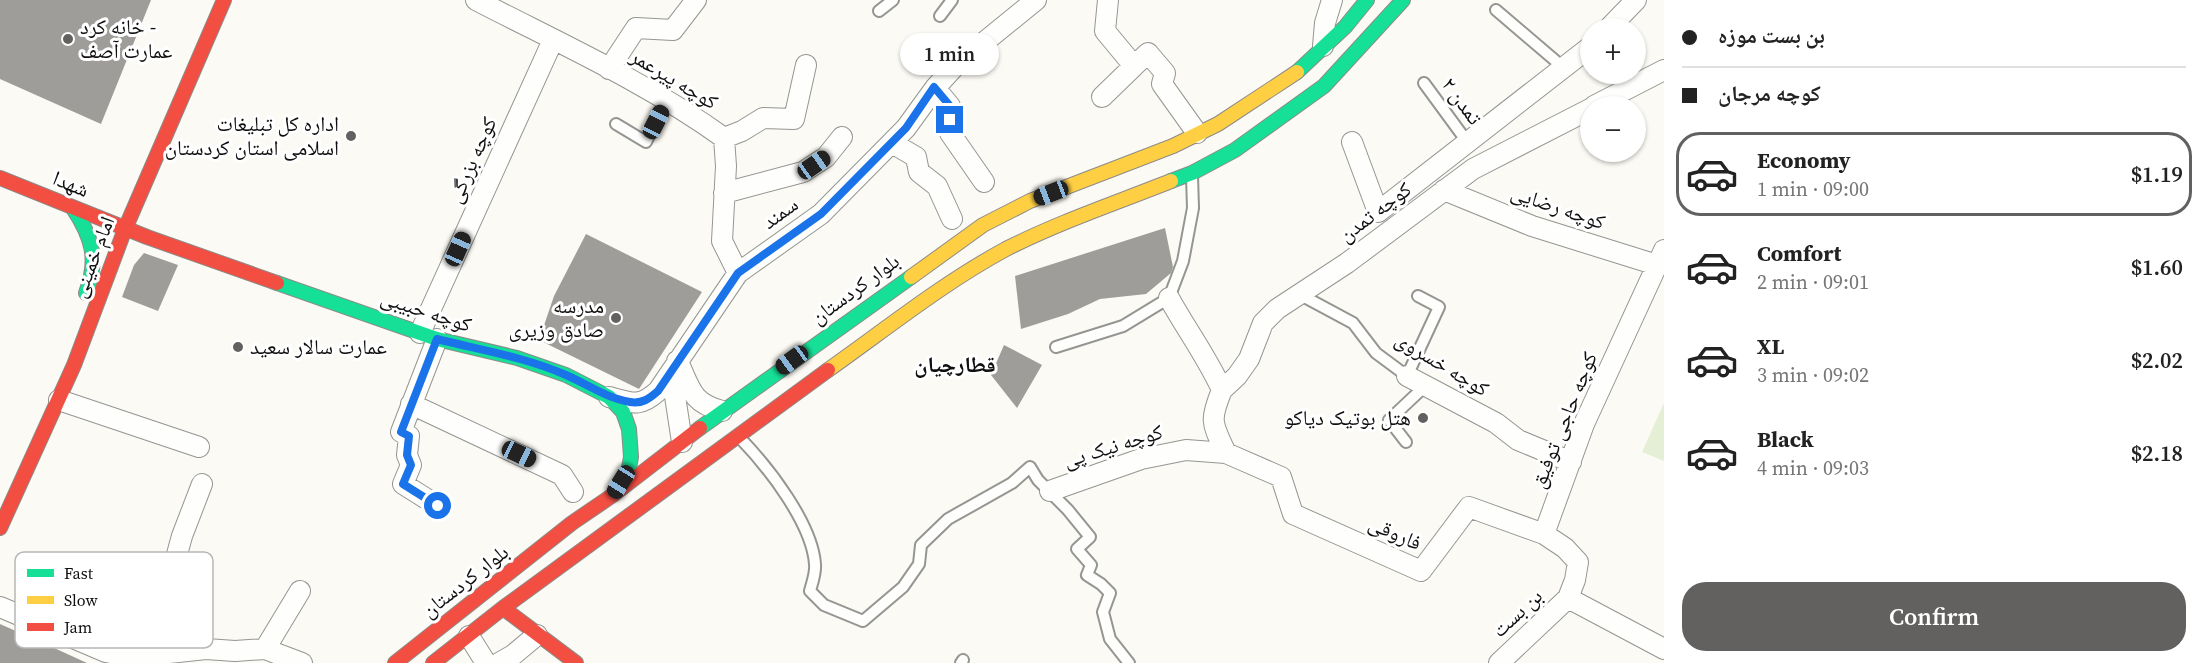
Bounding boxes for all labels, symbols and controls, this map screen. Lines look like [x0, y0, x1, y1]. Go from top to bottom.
place label: خانه کرد - عمارت آصف [80, 12, 173, 65]
map controls [1580, 18, 1646, 162]
button: + [1580, 18, 1646, 84]
text: بن بست موزه [1718, 20, 1825, 50]
marker: خانه کرد - عمارت آصف [61, 32, 75, 46]
callout: 1 min [900, 33, 1000, 75]
text: 1 min [924, 40, 975, 68]
street label: کوچه پیرعمر [624, 41, 724, 116]
street label: تمدن ۲ [1435, 71, 1490, 130]
text: کوچه مرجان [1718, 78, 1821, 108]
button: − [1580, 96, 1646, 162]
car [640, 102, 672, 142]
route end [936, 106, 963, 133]
place label: اداره کل تبلیغات اسلامی استان کردستان [165, 109, 339, 162]
street label: کوچه بزرگی [440, 112, 504, 208]
marker: اداره کل تبلیغات اسلامی استان کردستان [344, 129, 358, 143]
text: Economy [1757, 145, 1851, 175]
car [794, 147, 834, 183]
icon: car [1685, 147, 1739, 201]
text: $1.19 [2131, 159, 2183, 189]
street label: شهدا [49, 163, 94, 204]
street label: کوچه تمدن [1332, 174, 1417, 249]
text: 1 min · 09:00 [1757, 175, 1869, 203]
street label: کوچه رضایی [1507, 177, 1609, 236]
car [1031, 178, 1071, 208]
street label: سمند [756, 190, 804, 236]
street label: امام خمینی [64, 212, 121, 302]
car [442, 229, 474, 269]
text: Comfort [1757, 238, 1841, 268]
icon: car [1685, 240, 1739, 294]
street label: بلوار کردستان [804, 246, 905, 331]
text: $1.60 [2131, 252, 2183, 282]
text: 2 min · 09:01 [1757, 268, 1869, 296]
street label: کوچه حبیبی [377, 282, 476, 339]
place label: مدرسه صادق وزیری [508, 291, 604, 344]
marker: مدرسه صادق وزیری [609, 311, 623, 325]
street label: کوچه خسروی [1390, 324, 1495, 403]
text: XL [1757, 331, 1784, 361]
place label: عمارت سالار سعید [250, 332, 387, 361]
icon: car [1685, 333, 1739, 387]
marker: عمارت سالار سعید [231, 340, 245, 354]
car [772, 342, 812, 378]
text: $2.02 [2131, 345, 2183, 375]
street label: کوچه حاجی توفیق [1523, 347, 1604, 492]
district label: قطارچیان [914, 349, 996, 379]
text: 3 min · 09:02 [1757, 361, 1869, 389]
place label: هتل بوتیک دیاکو [1284, 403, 1411, 432]
marker: هتل بوتیک دیاکو [1416, 411, 1430, 425]
street label: کوچه نیک پی [1060, 417, 1166, 474]
text: Black [1757, 424, 1814, 454]
icon: car [1685, 426, 1739, 480]
car [499, 438, 539, 470]
text: $2.18 [2131, 438, 2183, 468]
text: 4 min · 09:03 [1757, 454, 1869, 482]
car [604, 462, 638, 502]
route start [424, 492, 451, 519]
street label: فاروقی [1364, 508, 1426, 557]
street label: بلوار کردستان [415, 537, 514, 624]
legend [15, 552, 213, 648]
text: Fast [64, 562, 94, 584]
street label: بن بست [1485, 582, 1548, 644]
button: Confirm [1682, 582, 2186, 651]
text: Slow [64, 589, 99, 611]
text: Jam [63, 616, 92, 638]

